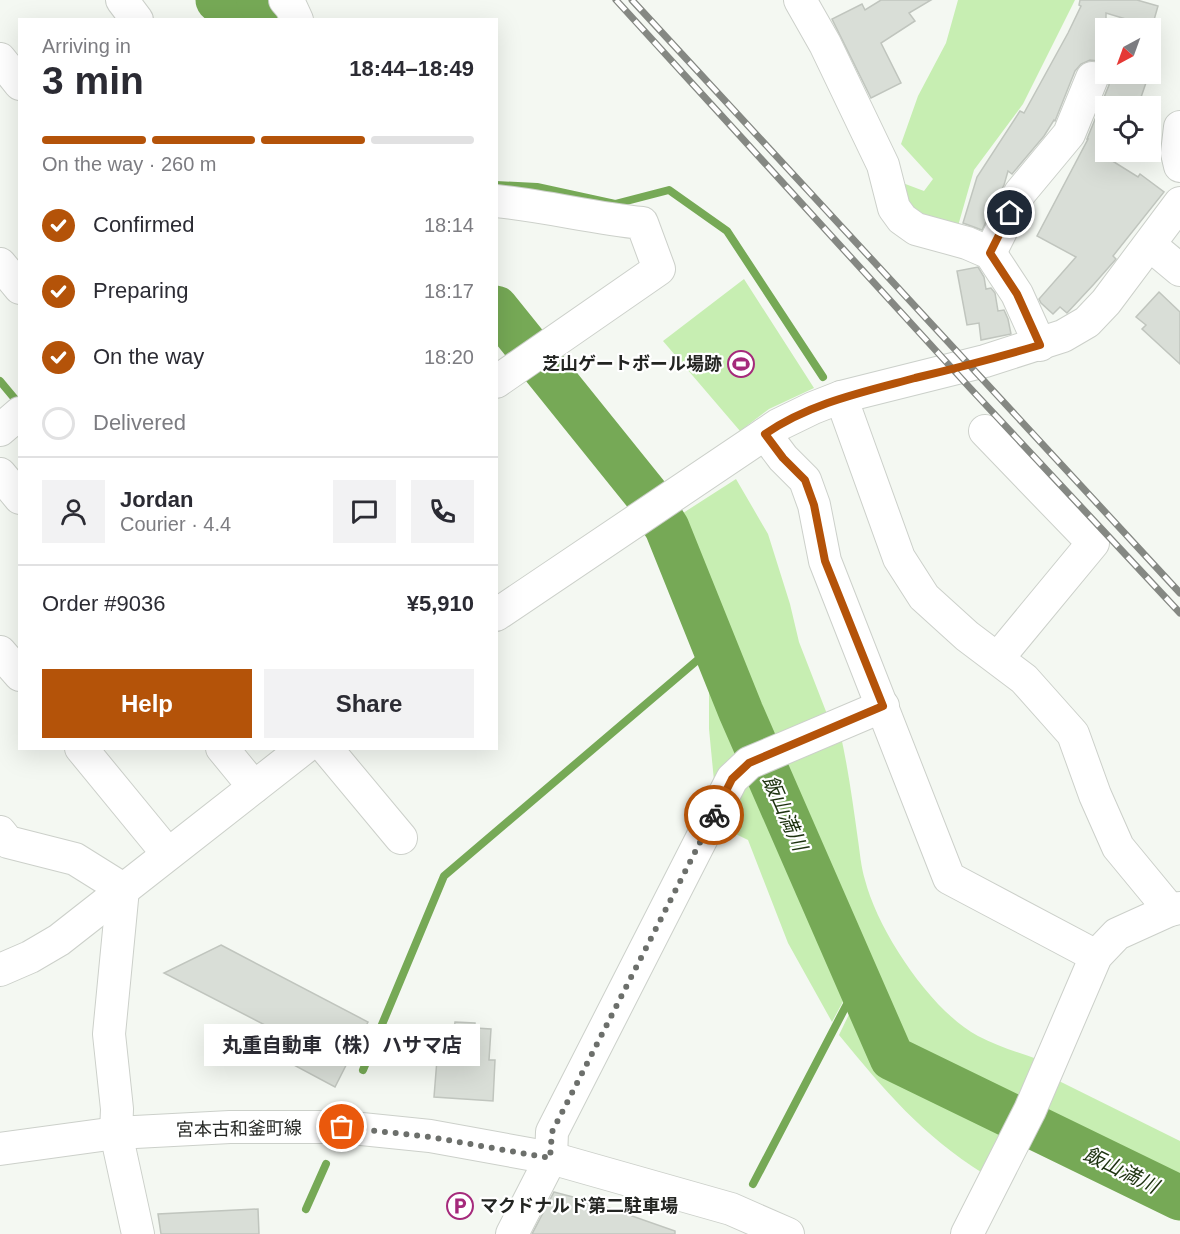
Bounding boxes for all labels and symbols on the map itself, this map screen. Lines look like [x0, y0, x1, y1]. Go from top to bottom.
north arrow [1095, 18, 1161, 84]
pin [984, 187, 1035, 238]
sports icon: 芝山ゲートボール場跡 [726, 349, 756, 379]
place label: 芝山ゲートボール場跡 [542, 354, 722, 374]
water label: 飯山満川 [759, 772, 812, 856]
courier [684, 785, 744, 845]
callout: 丸重自動車（株）ハサマ店 [204, 1025, 480, 1067]
pin [316, 1101, 367, 1152]
street label: 宮本古和釜町線 [176, 1118, 302, 1140]
water label: 飯山満川 [1080, 1143, 1164, 1198]
parking icon: マクドナルド第二駐車場 [445, 1191, 475, 1221]
place label: マクドナルド第二駐車場 [480, 1196, 678, 1216]

